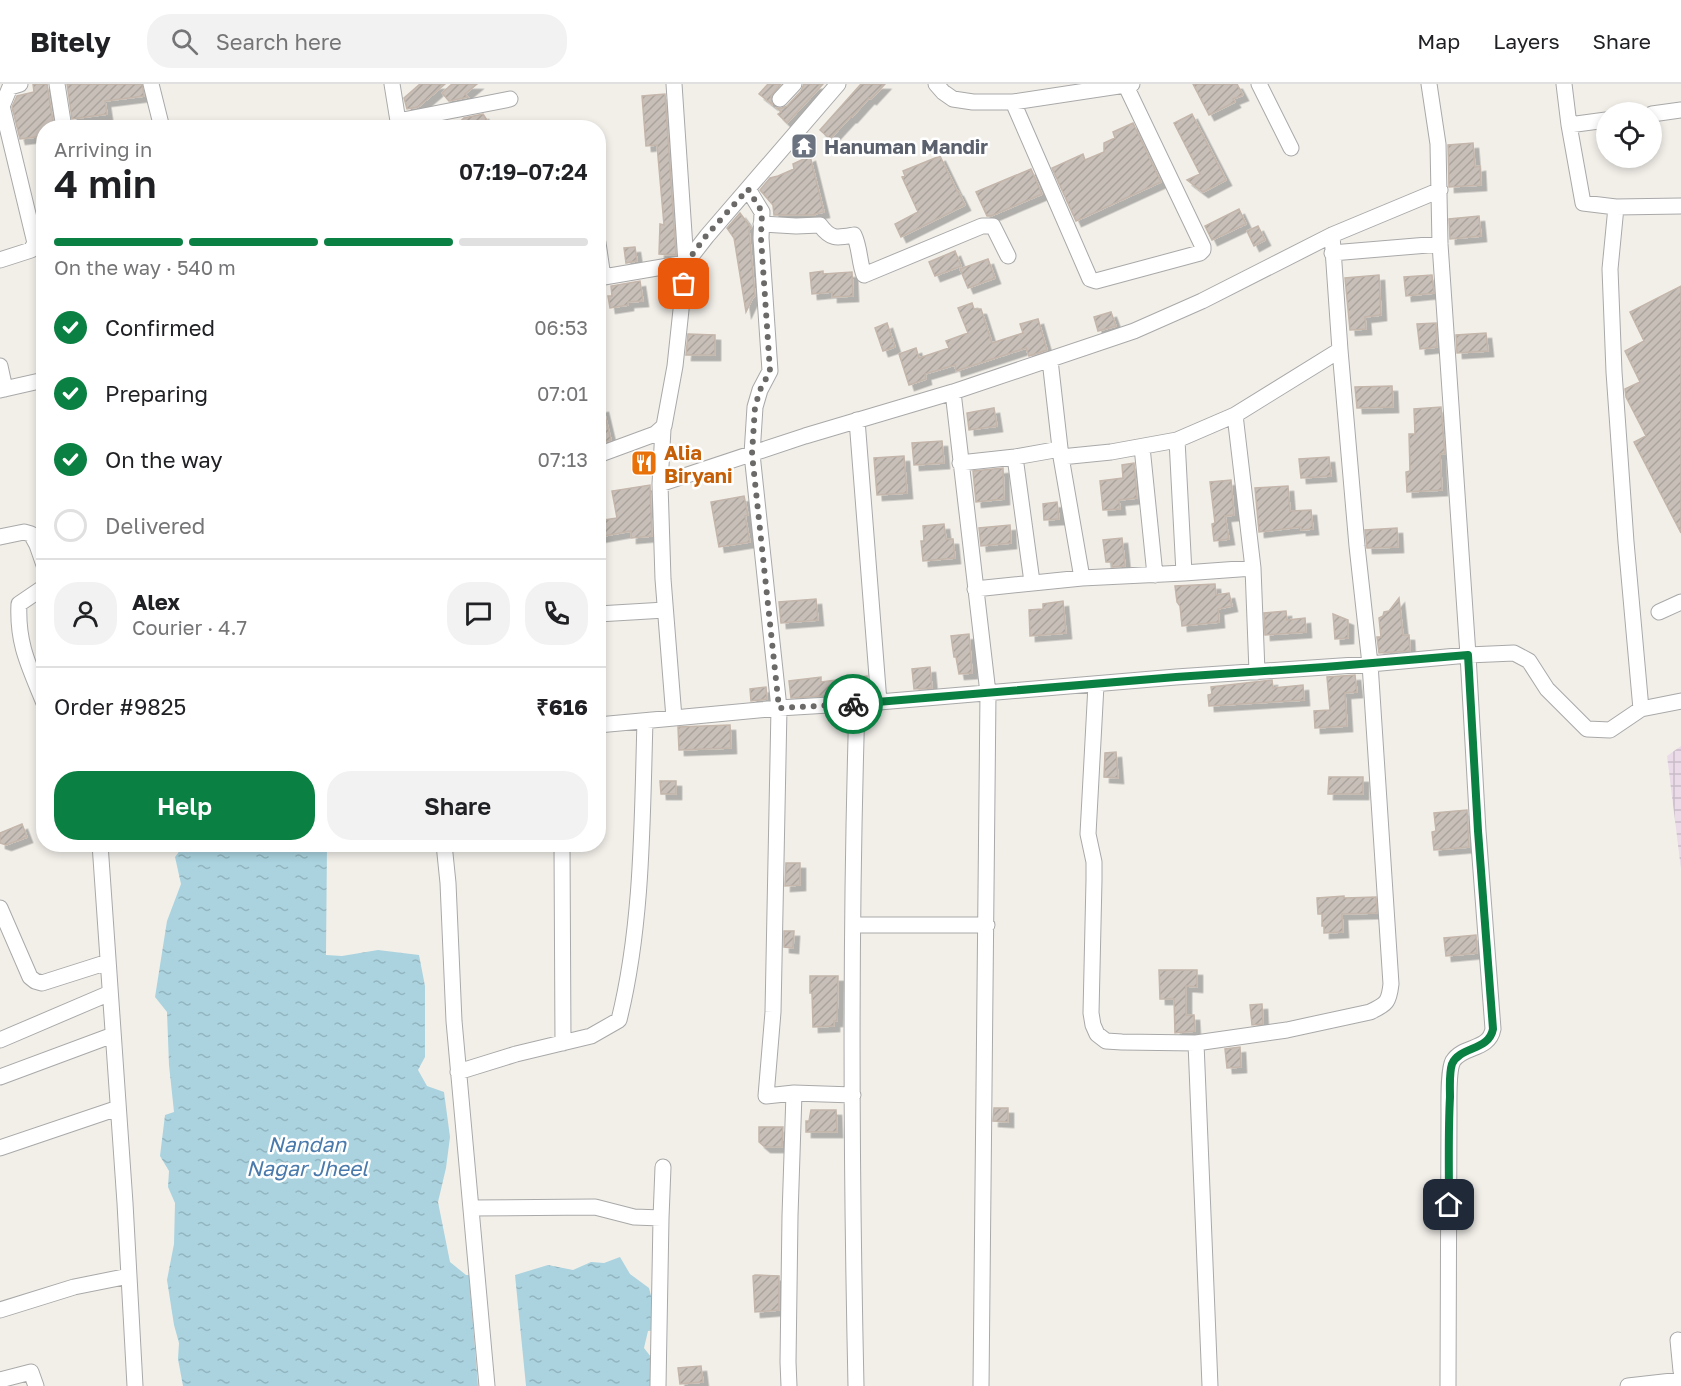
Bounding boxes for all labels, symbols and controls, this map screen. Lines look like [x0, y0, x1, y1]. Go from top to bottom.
search box [147, 14, 567, 68]
text: Bitely [30, 25, 111, 58]
icon: search [168, 25, 201, 58]
text: Search here [216, 28, 342, 55]
text: Map [1417, 28, 1460, 54]
text: Layers [1493, 28, 1560, 54]
text: Share [1593, 28, 1651, 54]
map controls [1596, 102, 1662, 168]
button: locate [1596, 102, 1662, 168]
temple icon: Hanuman Mandir [789, 131, 819, 161]
place label: Hanuman Mandir [824, 134, 988, 158]
text: Arriving in [54, 137, 152, 161]
text: 07:19–07:24 [459, 158, 588, 185]
text: 4 min [54, 160, 157, 207]
text: On the way · 540 m [54, 255, 236, 279]
pin [658, 258, 709, 309]
icon: bag [667, 267, 700, 300]
icon: check [54, 311, 87, 344]
text: Confirmed [105, 314, 215, 341]
text: 06:53 [534, 315, 588, 339]
icon: check [54, 377, 87, 410]
text: Preparing [105, 380, 208, 407]
text: 07:01 [537, 381, 588, 405]
place label: Alia Biryani [664, 440, 732, 487]
icon: check [54, 443, 87, 476]
text: On the way [105, 446, 223, 473]
text: 07:13 [538, 447, 588, 471]
restaurant icon: Alia Biryani [629, 448, 659, 478]
text: Delivered [105, 512, 205, 539]
button: person [54, 582, 117, 645]
button: chat [447, 582, 510, 645]
button: phone [525, 582, 588, 645]
text: Alex [132, 588, 180, 615]
text: Courier · 4.7 [132, 615, 247, 639]
courier [823, 674, 883, 734]
icon: bike [837, 688, 870, 721]
text: Order #9825 [54, 693, 186, 720]
text: ₹616 [536, 693, 588, 720]
button: Help [54, 771, 315, 840]
button: Share [327, 771, 588, 840]
water label: Nandan Nagar Jheel [246, 1131, 369, 1181]
pin [1423, 1179, 1474, 1230]
icon: home [1432, 1188, 1465, 1221]

